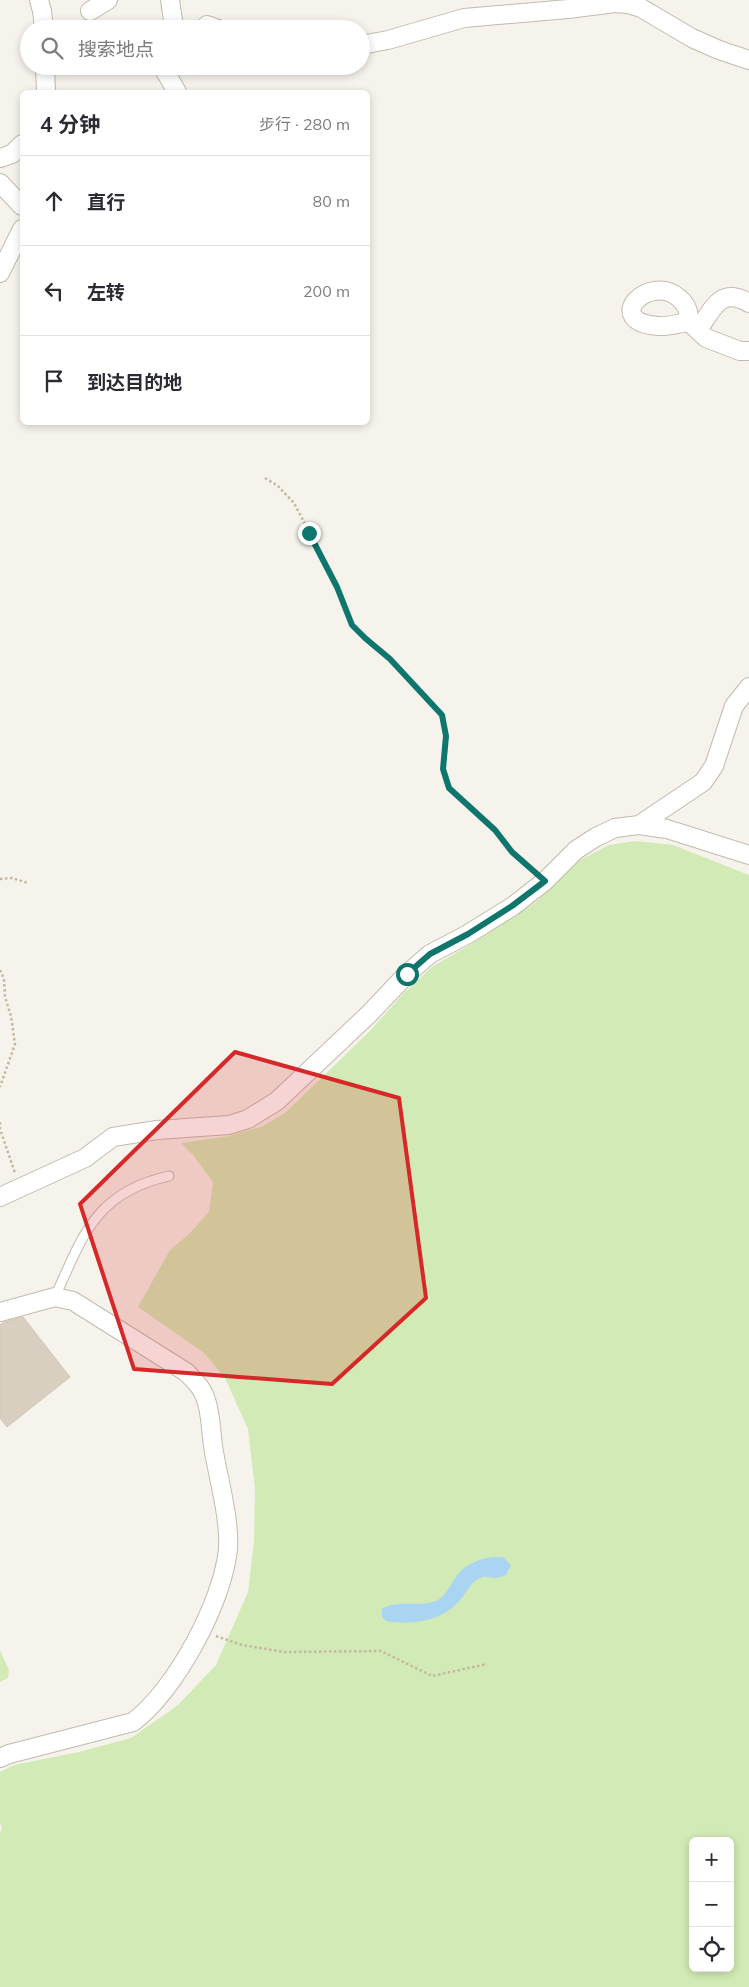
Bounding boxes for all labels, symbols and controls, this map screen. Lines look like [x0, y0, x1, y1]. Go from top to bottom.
search box [20, 20, 370, 75]
icon: search [38, 34, 66, 62]
text: 搜索地点 [78, 37, 154, 61]
text: 4 分钟 [40, 111, 100, 137]
text: 步行 · 280 m [259, 114, 350, 134]
icon: ahead [40, 187, 68, 215]
text: 直行 [87, 190, 125, 214]
text: 80 m [313, 191, 350, 211]
icon: left [40, 277, 68, 305]
text: 左转 [87, 280, 125, 304]
text: 200 m [303, 281, 350, 301]
icon: arrive [40, 367, 68, 395]
text: 到达目的地 [87, 370, 182, 394]
route end [298, 522, 321, 545]
route start [396, 963, 419, 986]
map controls [689, 1837, 734, 1972]
button: + [689, 1837, 734, 1882]
button: − [689, 1882, 734, 1927]
button: locate [689, 1927, 734, 1972]

